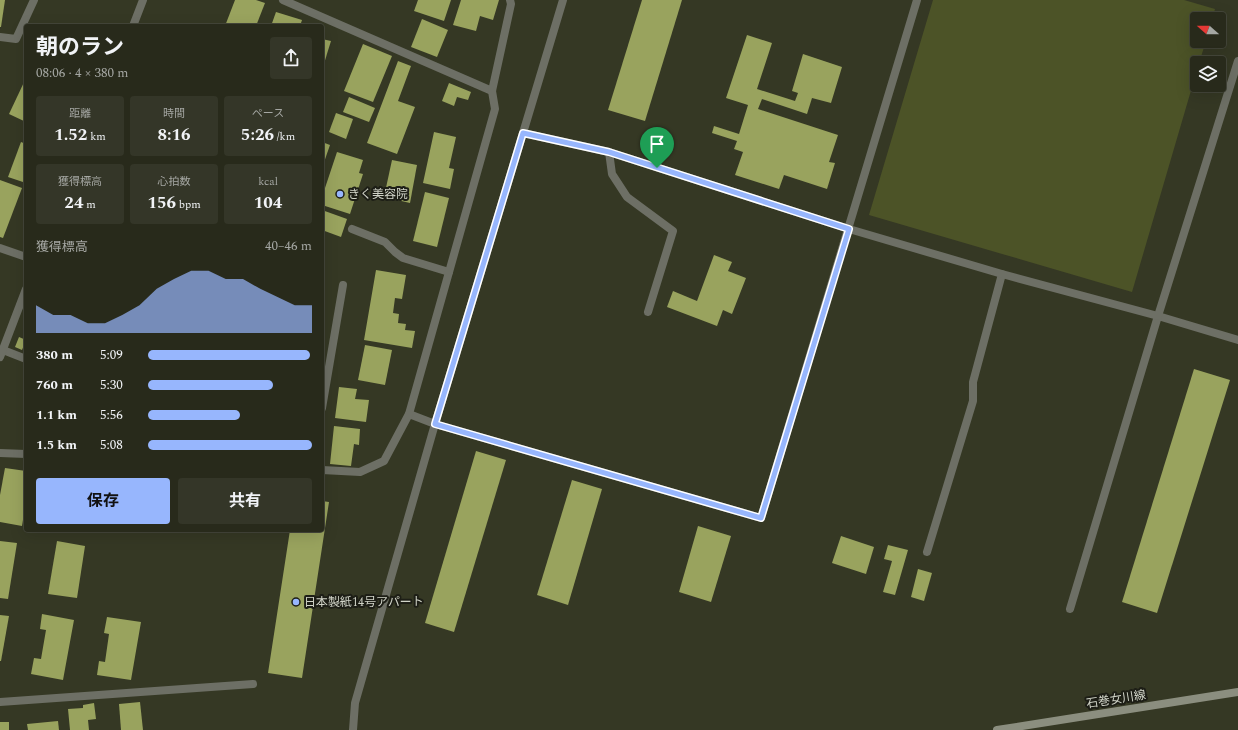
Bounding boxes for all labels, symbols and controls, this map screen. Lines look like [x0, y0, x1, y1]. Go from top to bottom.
north arrow [1190, 12, 1226, 48]
map controls [1190, 12, 1226, 92]
text: 朝のラン [36, 31, 124, 64]
button: share [270, 37, 312, 79]
button: layers [1190, 56, 1226, 92]
text: 08:06 · 4 × 380 m [36, 63, 128, 83]
text: 距離 [69, 105, 91, 122]
text: 時間 [163, 105, 185, 122]
text: ペース [252, 105, 284, 122]
text: 1.52 [54, 122, 87, 148]
text: 8:16 [157, 122, 191, 148]
text: 5:26 [241, 122, 274, 148]
pin [640, 127, 674, 168]
text: km [87, 128, 106, 145]
text: /km [274, 128, 295, 145]
icon: arrive [646, 133, 668, 155]
text: 獲得標高 [58, 173, 102, 190]
text: 心拍数 [158, 173, 191, 190]
text: kcal [258, 173, 278, 190]
place label: きく美容院 [348, 185, 408, 204]
marker: きく美容院 [335, 189, 345, 199]
text: 24 [64, 190, 83, 216]
text: 156 [147, 190, 176, 216]
text: 104 [254, 190, 282, 216]
text: m [83, 196, 96, 213]
text: bpm [176, 196, 201, 213]
text: 40–46 m [265, 236, 312, 256]
text: 獲得標高 [36, 237, 88, 257]
text: 380 m [36, 345, 73, 365]
text: 5:09 [100, 345, 123, 365]
text: 760 m [36, 375, 73, 395]
text: 5:30 [100, 375, 123, 395]
text: 1.1 km [36, 405, 77, 425]
text: 5:56 [100, 405, 123, 425]
text: 1.5 km [36, 435, 77, 455]
text: 5:08 [100, 435, 123, 455]
button: 保存 [36, 478, 170, 524]
button: 共有 [178, 478, 312, 524]
place label: 日本製紙14号アパート [304, 593, 424, 612]
marker: 日本製紙14号アパート [291, 597, 301, 607]
street label: 石巻女川線 [1085, 685, 1147, 714]

